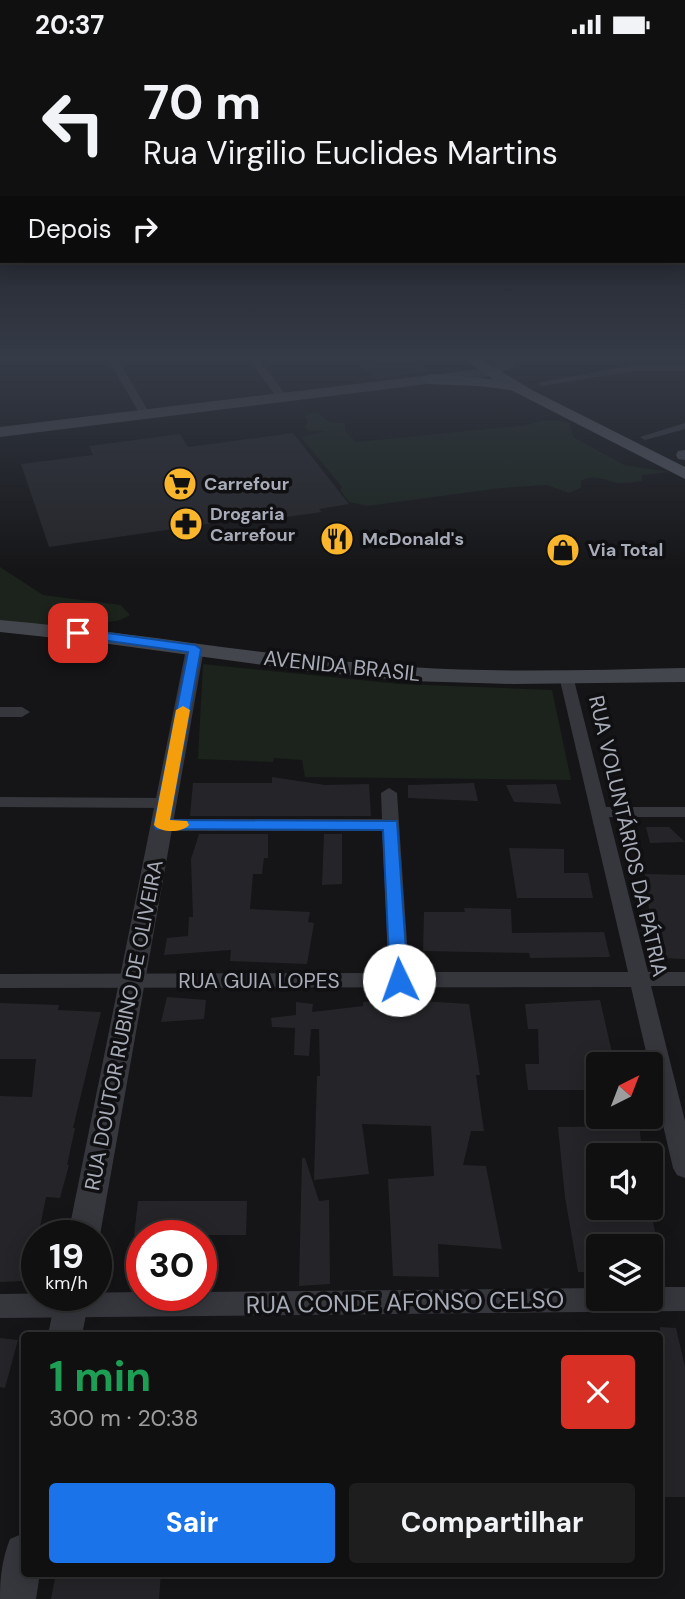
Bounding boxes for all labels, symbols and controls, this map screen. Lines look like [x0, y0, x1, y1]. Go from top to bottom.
text: 20:37 [35, 8, 104, 42]
text: 70 m [143, 70, 261, 134]
icon: left [28, 77, 119, 168]
text: Rua Virgilio Euclides Martins [143, 132, 558, 174]
icon: right [126, 210, 164, 248]
text: Depois [28, 212, 112, 246]
supermarket icon: Carrefour [161, 465, 199, 503]
place label: Carrefour [204, 472, 289, 496]
place label: Drogaria Carrefour [210, 502, 295, 547]
pharmacy icon: Drogaria Carrefour [167, 505, 205, 543]
restaurant icon: McDonald's [318, 520, 356, 558]
place label: McDonald's [362, 527, 464, 551]
shop icon: Via Total [544, 531, 582, 569]
place label: Via Total [588, 538, 663, 562]
pin [48, 603, 108, 663]
icon: arrive [59, 614, 97, 652]
street label: AVENIDA BRASIL [262, 644, 422, 688]
street label: RUA VOLUNTÁRIOS DA PÁTRIA [582, 693, 674, 979]
street label: RUA DOUTOR RUBINO DE OLIVEIRA [78, 857, 170, 1193]
position arrow [362, 943, 436, 1017]
street label: RUA GUIA LOPES [178, 967, 340, 995]
north arrow [586, 1052, 663, 1129]
map controls [586, 1052, 663, 1311]
button: sound [586, 1143, 663, 1220]
speed limit sign: 30 [126, 1220, 217, 1311]
text: 19 [49, 1233, 84, 1279]
button: layers [586, 1234, 663, 1311]
text: km/h [45, 1271, 88, 1295]
street label: RUA CONDE AFONSO CELSO [246, 1284, 564, 1320]
text: 1 min [49, 1349, 151, 1404]
button: close [561, 1355, 635, 1429]
text: 300 m · 20:38 [49, 1403, 198, 1433]
button: Sair [49, 1483, 335, 1563]
button: Compartilhar [349, 1483, 635, 1563]

